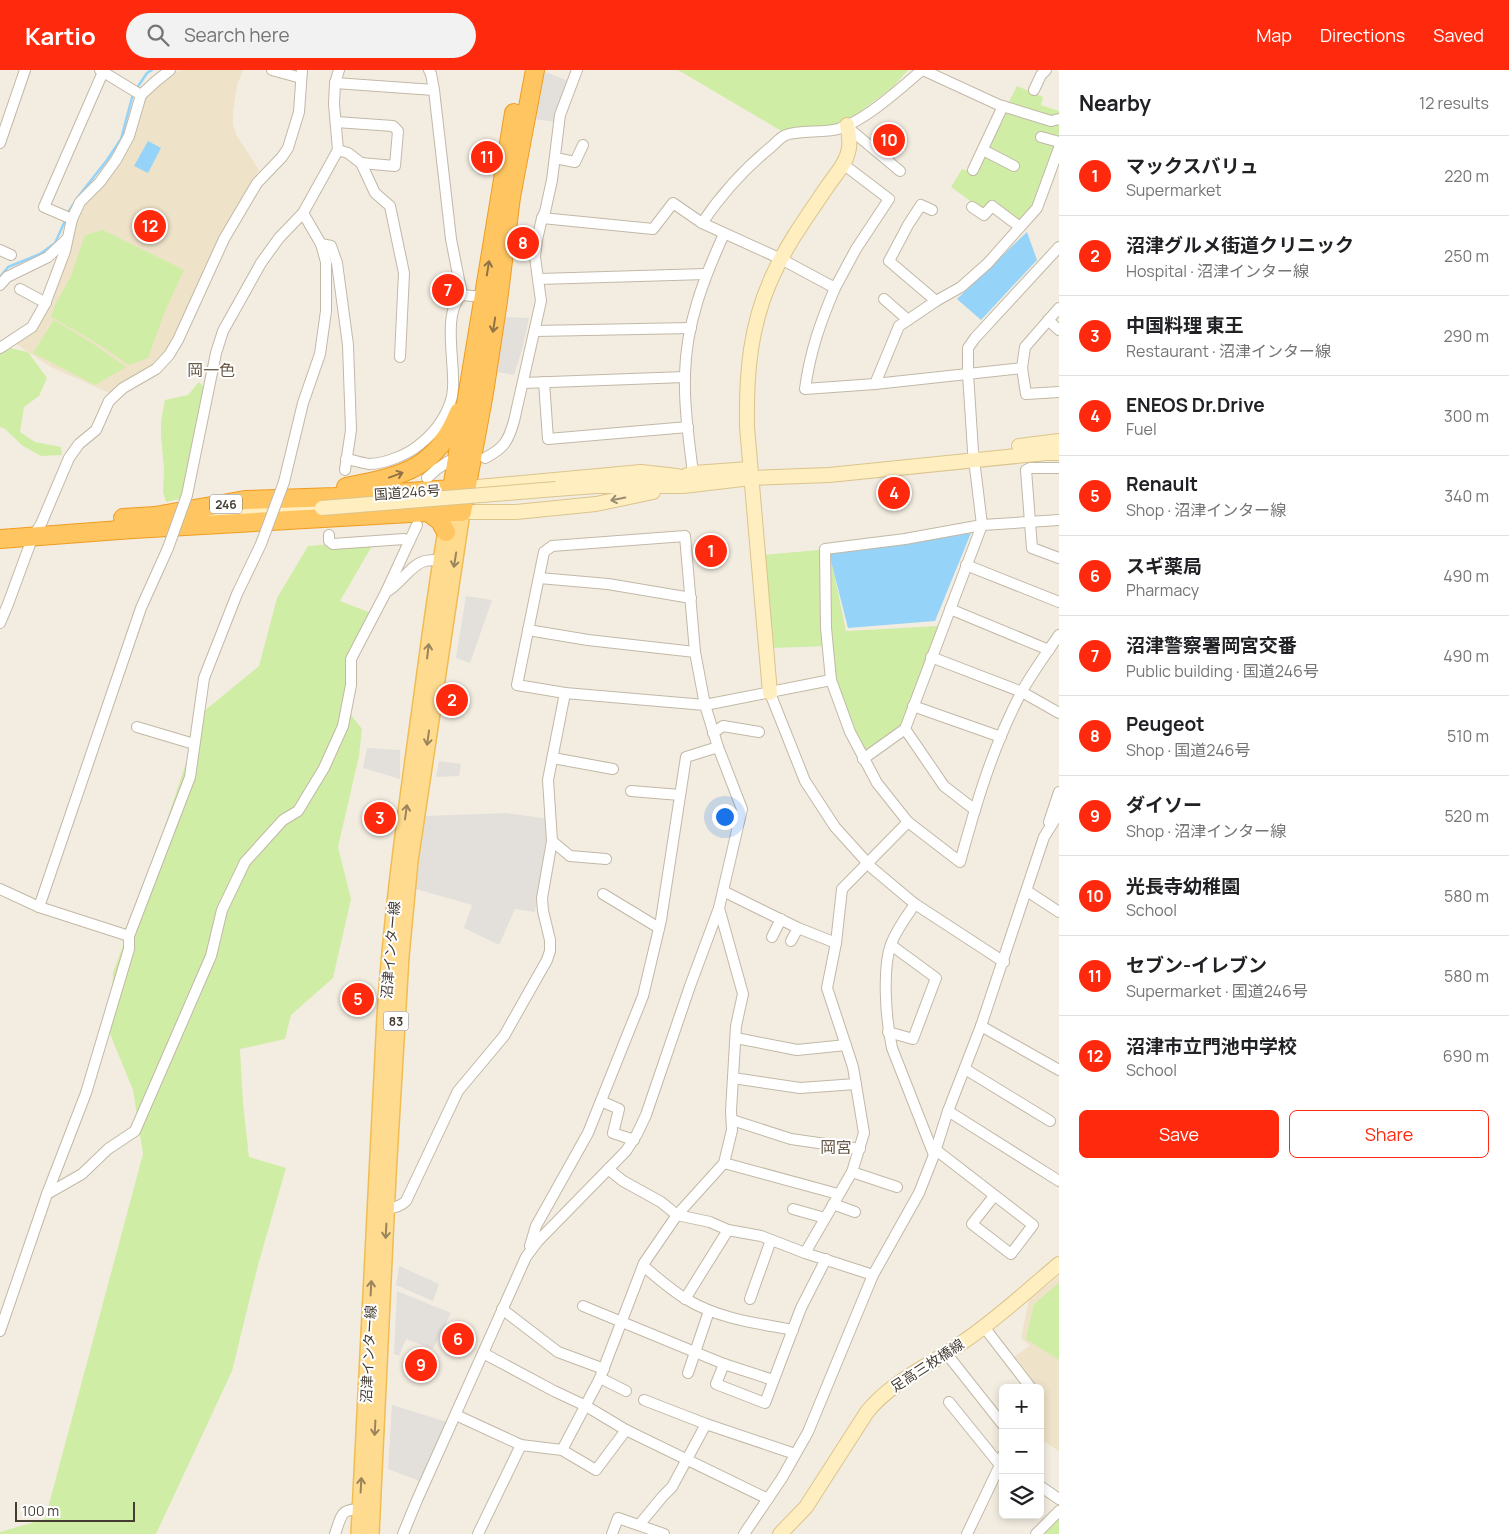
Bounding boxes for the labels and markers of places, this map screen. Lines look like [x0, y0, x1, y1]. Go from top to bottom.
pin: 10 [873, 121, 905, 159]
pin: 11 [471, 138, 503, 176]
pin: 12 [134, 207, 166, 245]
pin: 8 [507, 224, 539, 262]
pin: 7 [432, 271, 464, 309]
pin: 4 [878, 474, 910, 512]
pin: 1 [695, 532, 727, 570]
pin: 2 [436, 681, 468, 719]
pin: 3 [364, 799, 396, 837]
pin: 5 [342, 980, 374, 1018]
pin: 6 [442, 1320, 474, 1358]
pin: 9 [405, 1346, 437, 1384]

